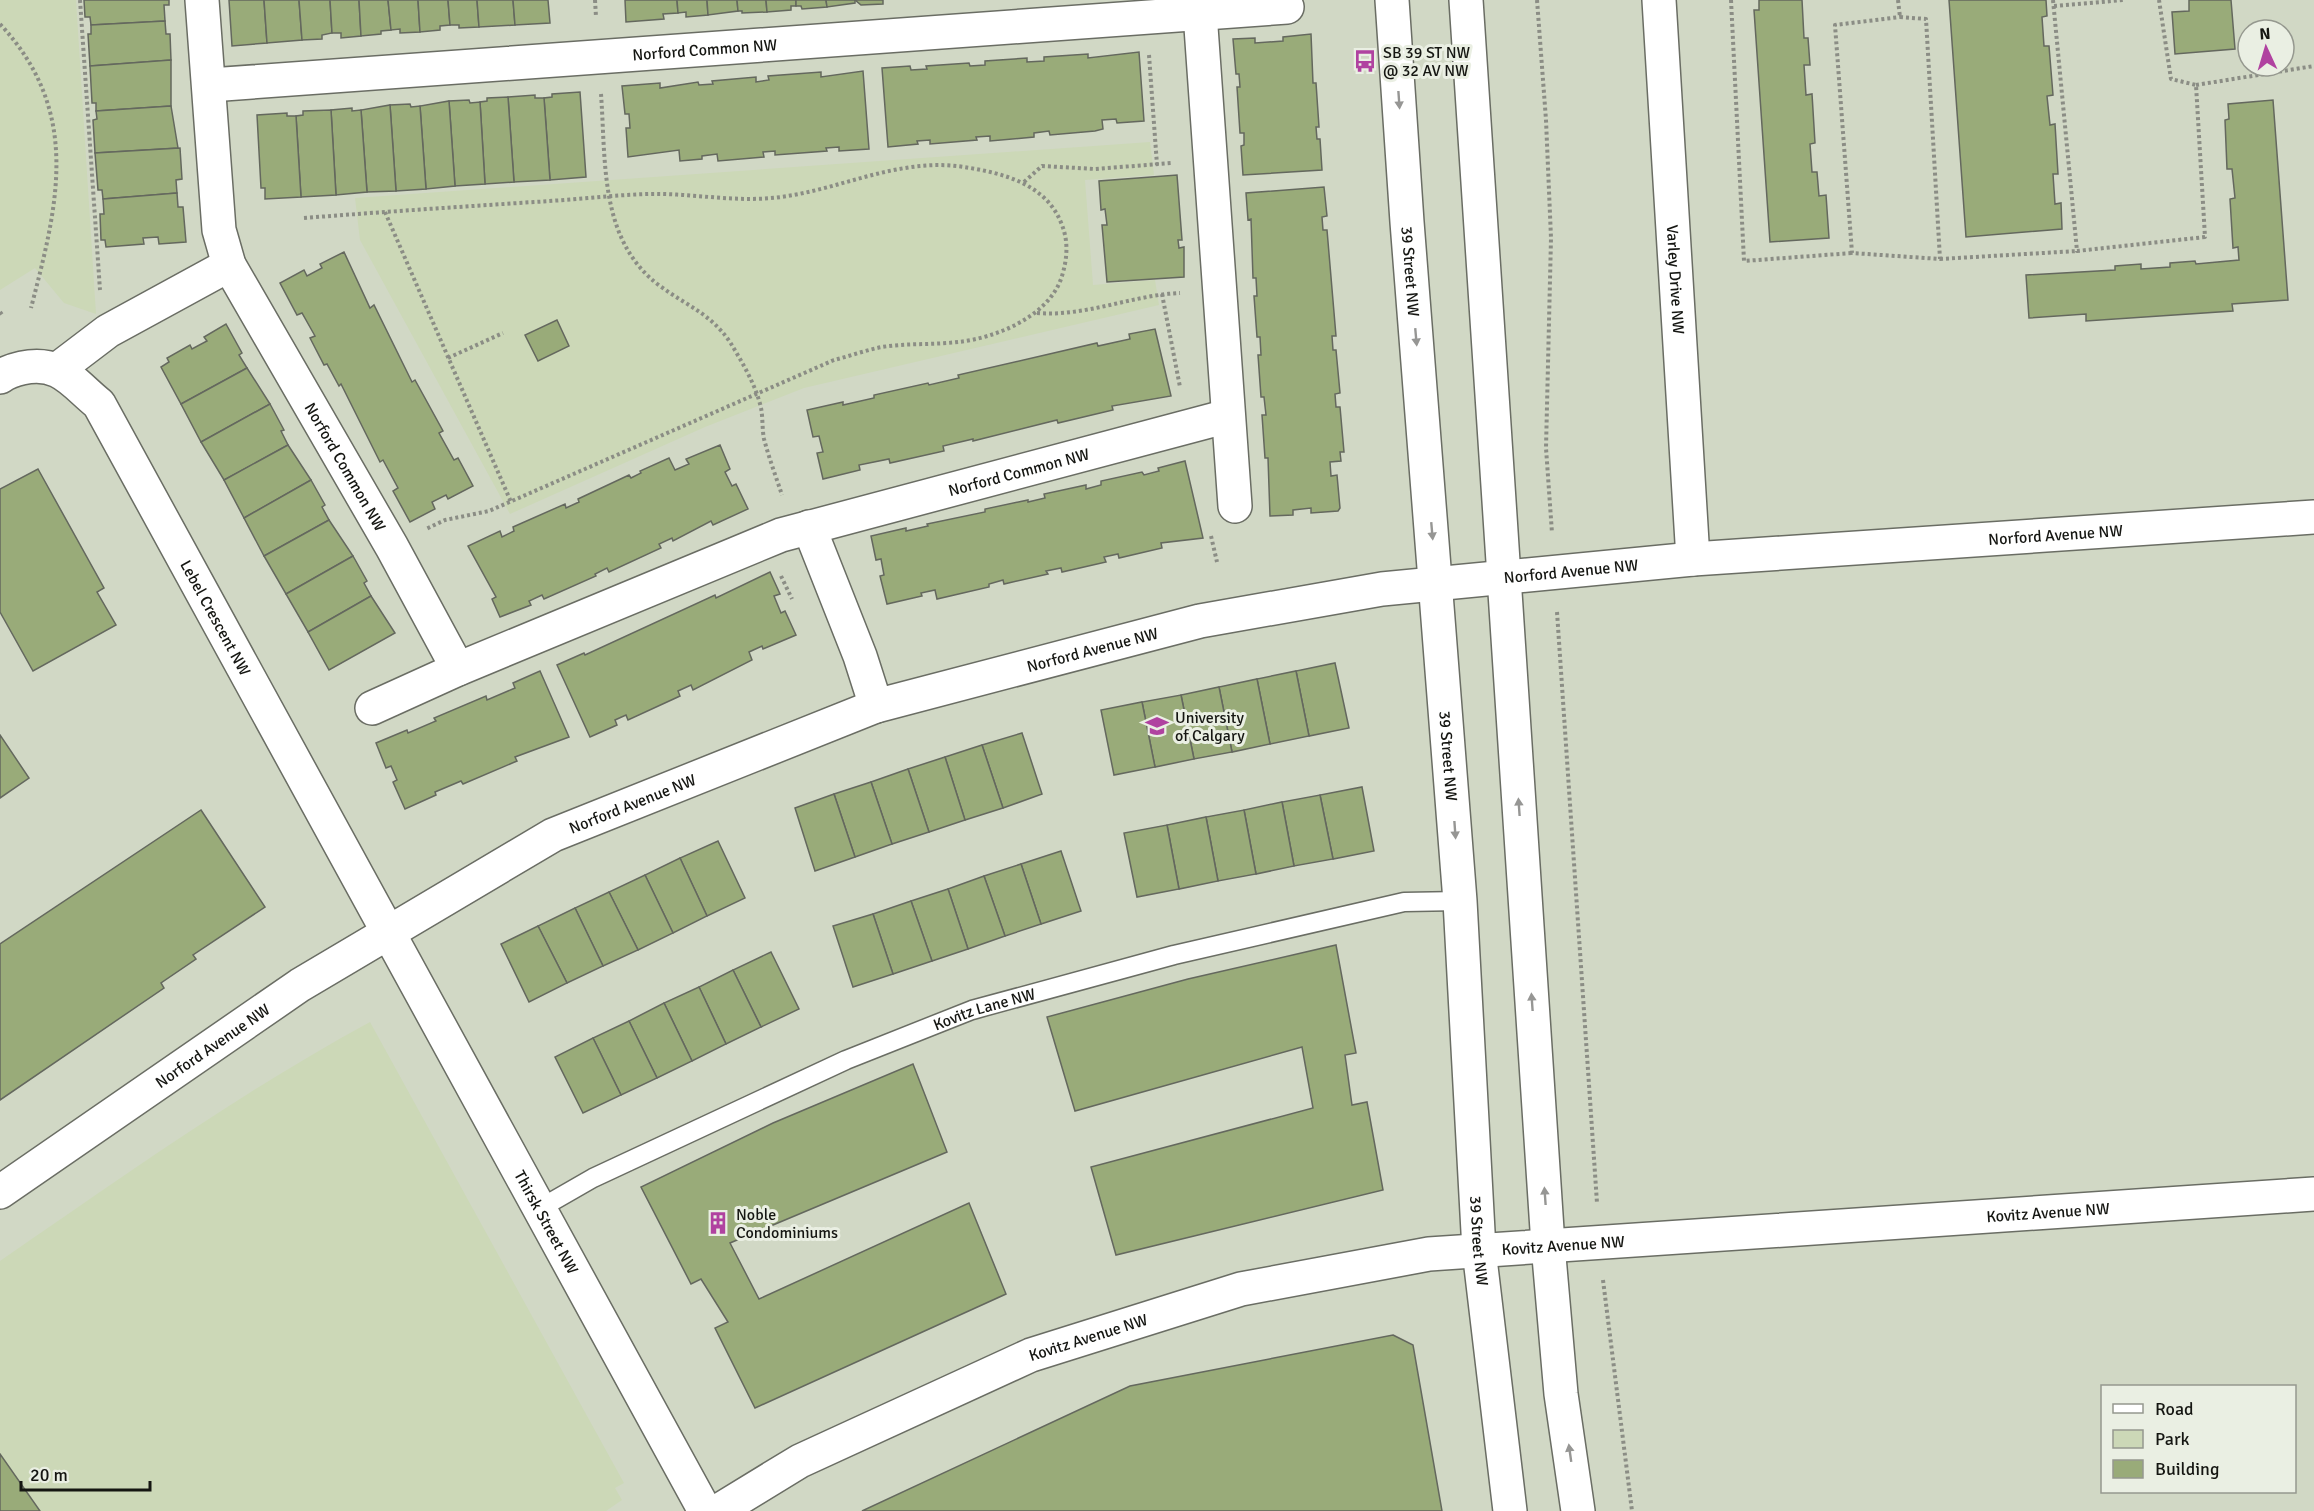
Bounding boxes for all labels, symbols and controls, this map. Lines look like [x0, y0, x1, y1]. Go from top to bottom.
north arrow [2236, 18, 2296, 78]
text: N [2259, 24, 2271, 44]
street label: Norford Common NW [632, 35, 778, 65]
place label: SB 39 ST NW @ 32 AV NW [1383, 43, 1471, 81]
bus stop icon: SB 39 ST NW @ 32 AV NW [1352, 48, 1378, 74]
one-way arrow [1394, 91, 1403, 110]
street label: Varley Drive NW [1662, 224, 1688, 335]
street label: 39 Street NW [1396, 225, 1423, 318]
one-way arrow [1411, 327, 1421, 346]
street label: Norford Common NW [300, 399, 390, 535]
street label: Norford Common NW [946, 444, 1092, 501]
one-way arrow [1428, 521, 1437, 540]
street label: Norford Avenue NW [1988, 521, 2124, 550]
street label: Norford Avenue NW [1503, 555, 1640, 588]
street label: Lebel Crescent NW [175, 557, 255, 680]
street label: Norford Avenue NW [1025, 623, 1161, 677]
place label: University of Calgary [1175, 708, 1245, 746]
street label: 39 Street NW [1434, 710, 1461, 802]
school or university icon: University of Calgary [1144, 713, 1170, 739]
street label: Norford Avenue NW [566, 770, 699, 839]
one-way arrow [1514, 798, 1524, 817]
one-way arrow [1450, 821, 1460, 840]
street label: Kovitz Lane NW [930, 984, 1038, 1035]
one-way arrow [1528, 992, 1537, 1011]
street label: Norford Avenue NW [152, 1000, 274, 1093]
street label: Thirsk Street NW [509, 1167, 583, 1278]
one-way arrow [1541, 1187, 1550, 1206]
street label: 39 Street NW [1465, 1195, 1492, 1288]
street label: Kovitz Avenue NW [1986, 1199, 2111, 1227]
place label: Noble Condominiums [736, 1205, 838, 1243]
building icon: Noble Condominiums [705, 1210, 731, 1236]
street label: Kovitz Avenue NW [1501, 1232, 1626, 1260]
street label: Kovitz Avenue NW [1026, 1310, 1151, 1366]
legend [2101, 1385, 2296, 1493]
text: Road [2155, 1398, 2194, 1420]
text: Park [2155, 1428, 2190, 1450]
one-way arrow [1566, 1443, 1575, 1462]
scale bar [21, 1454, 150, 1492]
text: Building [2155, 1458, 2219, 1480]
text: 20 m [30, 1464, 68, 1486]

